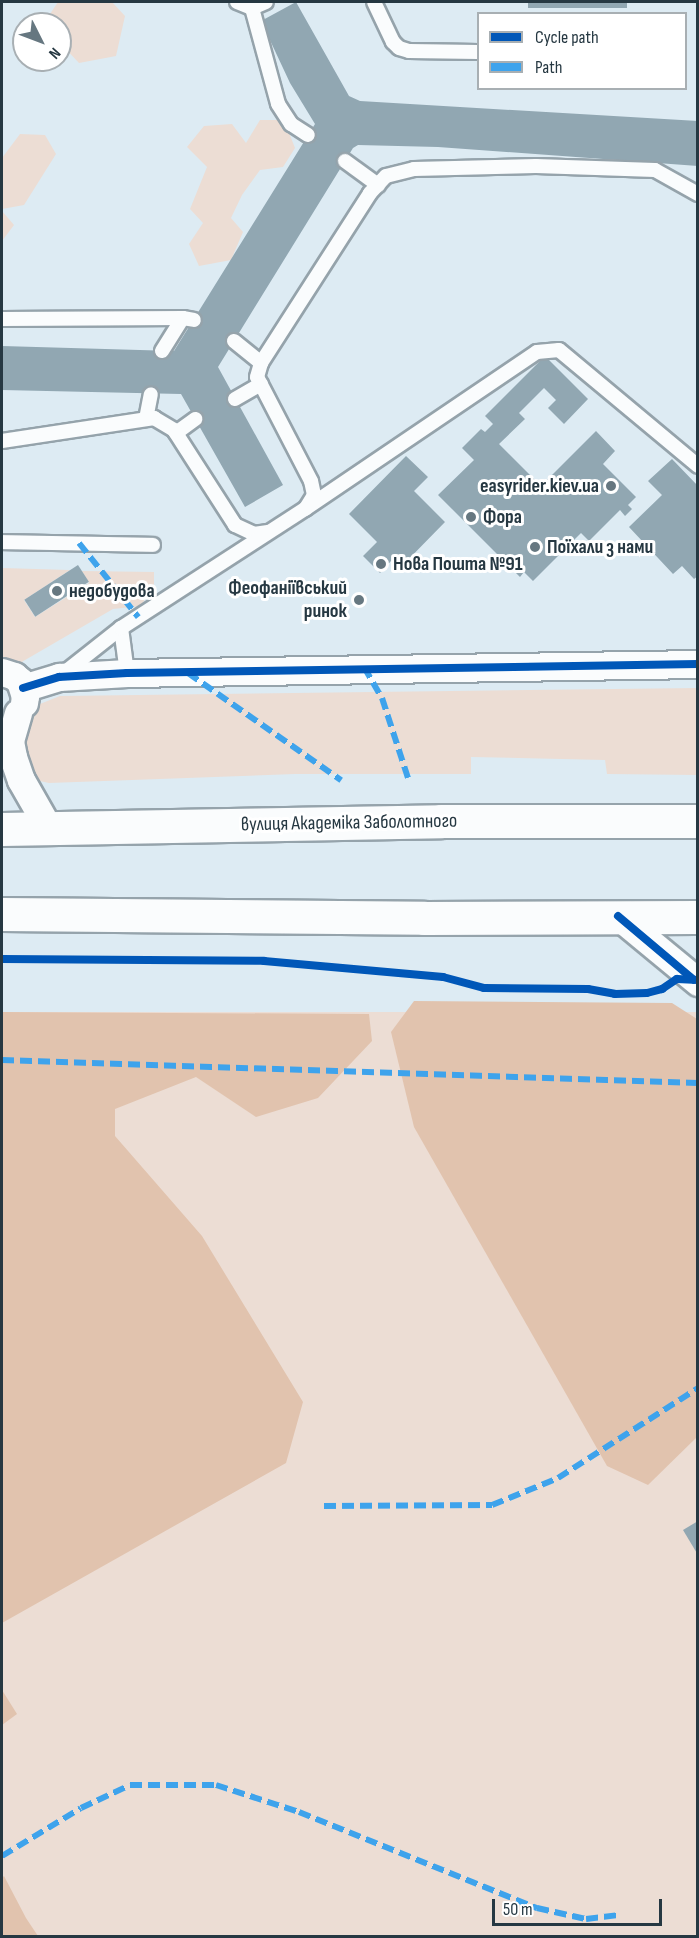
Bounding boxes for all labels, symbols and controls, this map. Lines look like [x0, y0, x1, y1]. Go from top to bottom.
north arrow [12, 12, 72, 72]
legend [477, 12, 687, 90]
text: Cycle path [535, 27, 599, 48]
text: N [44, 44, 64, 63]
text: Path [535, 57, 563, 78]
place label: easyrider.kiev.ua [480, 474, 599, 498]
marker: easyrider.kiev.ua [604, 479, 618, 493]
place label: Фора [483, 505, 522, 529]
marker: Фора [464, 510, 478, 524]
place label: Поїхали з нами [547, 535, 653, 559]
marker: Поїхали з нами [528, 540, 542, 554]
place label: Нова Пошта №91 [393, 552, 523, 576]
marker: Нова Пошта №91 [374, 557, 388, 571]
place label: Феофаніївський ринок [228, 576, 347, 623]
place label: недобудова [69, 579, 155, 603]
marker: недобудова [50, 584, 64, 598]
marker: Феофаніївський ринок [352, 593, 366, 607]
street label: вулиця Академіка Заболотного [241, 809, 457, 837]
scale bar [495, 1887, 664, 1925]
text: 50 m [503, 1899, 533, 1920]

